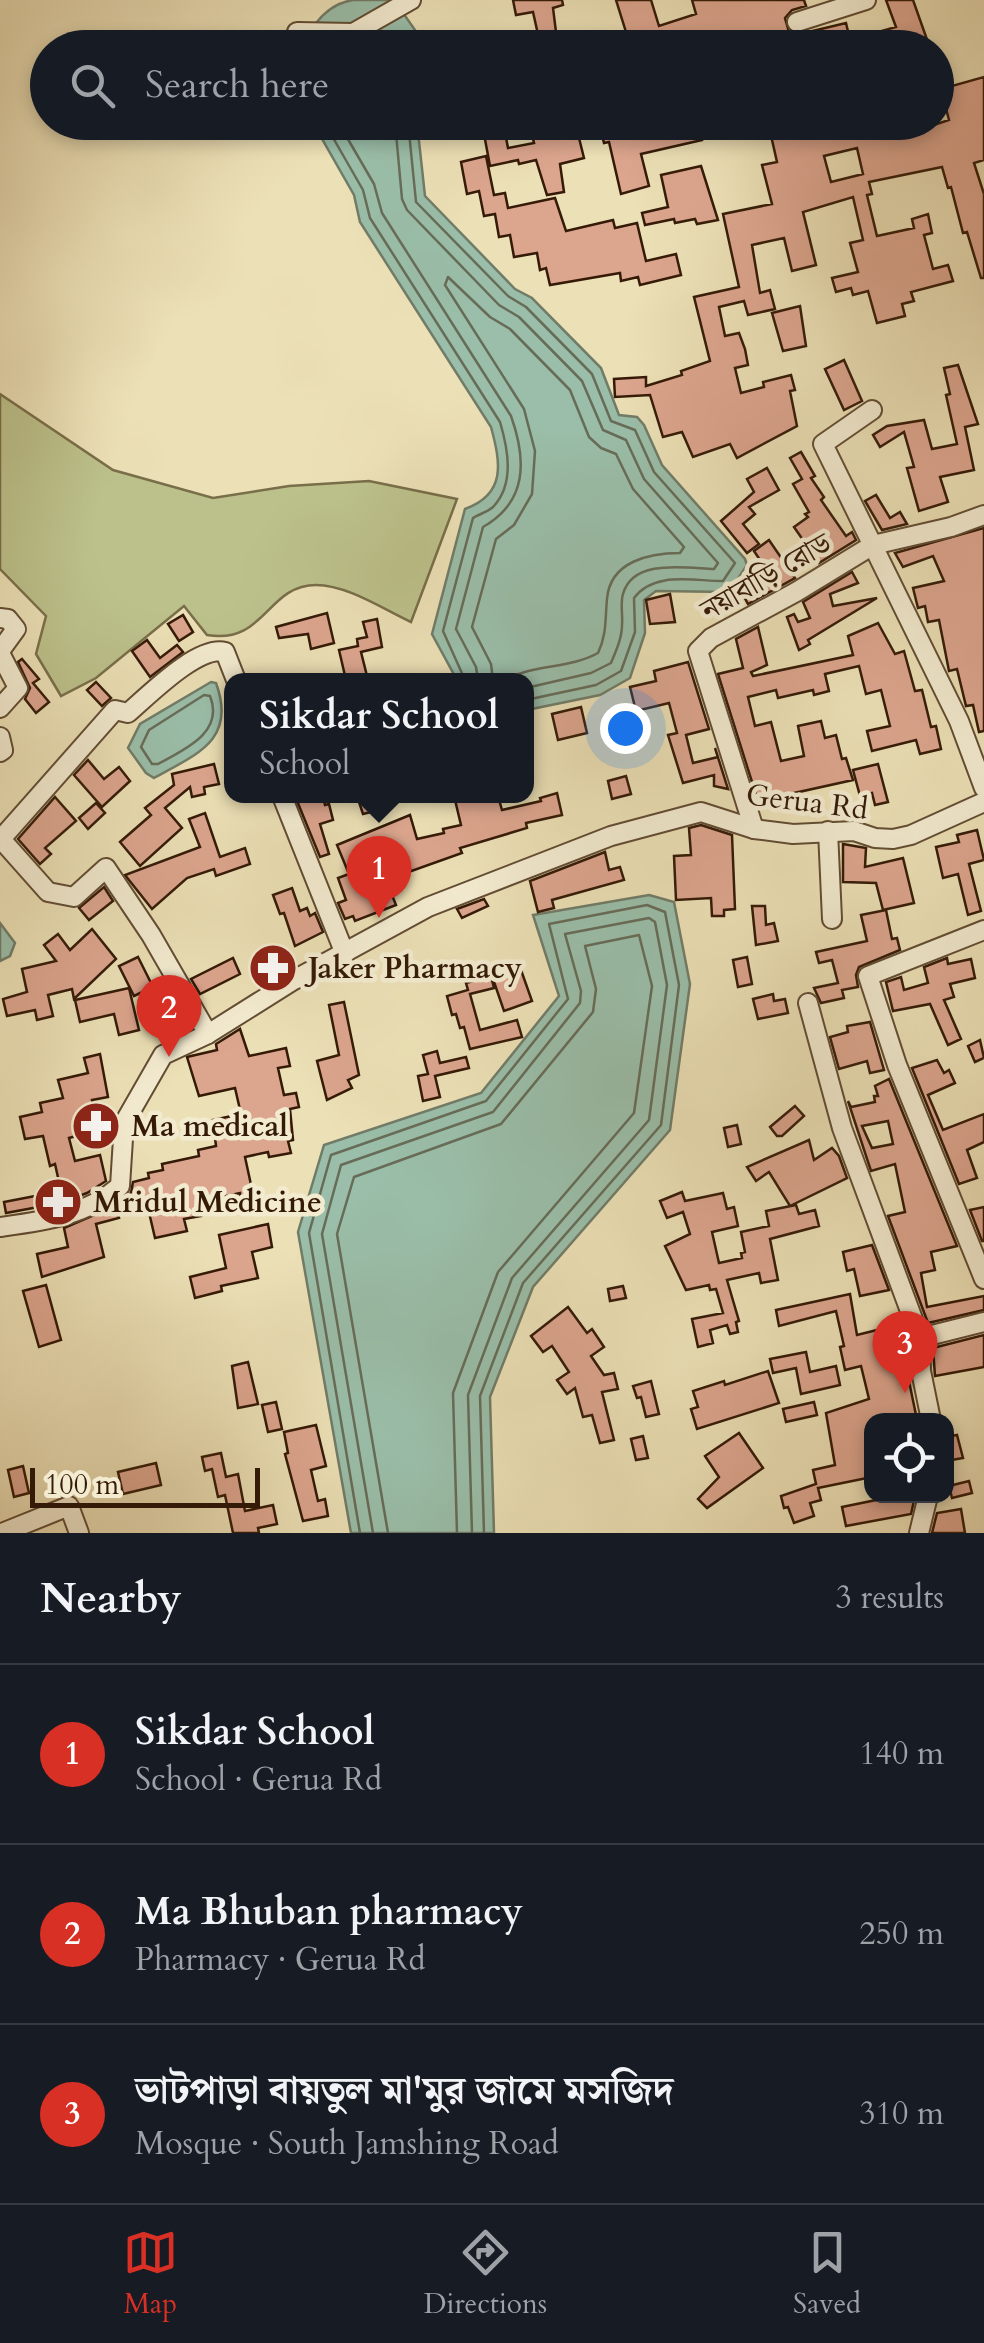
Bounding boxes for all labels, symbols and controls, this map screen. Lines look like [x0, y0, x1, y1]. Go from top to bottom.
search box [30, 30, 954, 140]
icon: search [65, 58, 120, 113]
text: Search here [145, 59, 329, 111]
street label: নয়াবাড়ি রোড [692, 522, 840, 631]
popup [224, 673, 534, 803]
text: Sikdar School [259, 690, 499, 742]
your location [600, 703, 651, 754]
text: School [259, 742, 350, 786]
street label: Gerua Rd [744, 774, 870, 830]
pin: 1 [346, 836, 412, 918]
pharmacy icon: Jaker Pharmacy [247, 942, 299, 994]
place label: Jaker Pharmacy [304, 948, 522, 989]
pin: 2 [136, 974, 202, 1057]
pharmacy icon: Ma medical [70, 1100, 122, 1152]
place label: Ma medical [131, 1106, 288, 1147]
pharmacy icon: Mridul Medicine [32, 1176, 84, 1228]
place label: Mridul Medicine [93, 1182, 322, 1223]
pin: 3 [872, 1310, 938, 1393]
map controls [864, 1413, 954, 1503]
button: locate [864, 1413, 954, 1503]
scale bar [30, 1463, 260, 1508]
text: 100 m [45, 1466, 119, 1504]
text: Nearby [40, 1570, 182, 1627]
text: 3 results [836, 1576, 944, 1620]
text: Sikdar School [135, 1706, 375, 1758]
text: 1 [64, 1732, 81, 1776]
text: 140 m [859, 1732, 944, 1776]
text: School · Gerua Rd [135, 1758, 382, 1802]
text: Ma Bhuban pharmacy [135, 1886, 523, 1938]
text: 2 [64, 1912, 81, 1956]
text: 250 m [859, 1912, 944, 1956]
text: Pharmacy · Gerua Rd [135, 1938, 425, 1982]
text: ভাটপাড়া বায়তুল মা'মুর জামে মসজিদ [135, 2065, 673, 2117]
text: 3 [64, 2092, 81, 2136]
text: 310 m [859, 2092, 944, 2136]
text: Mosque · South Jamshing Road [135, 2122, 559, 2166]
tab: Map [123, 2225, 178, 2323]
tab: Directions [424, 2225, 547, 2323]
tab: Saved [793, 2225, 861, 2323]

